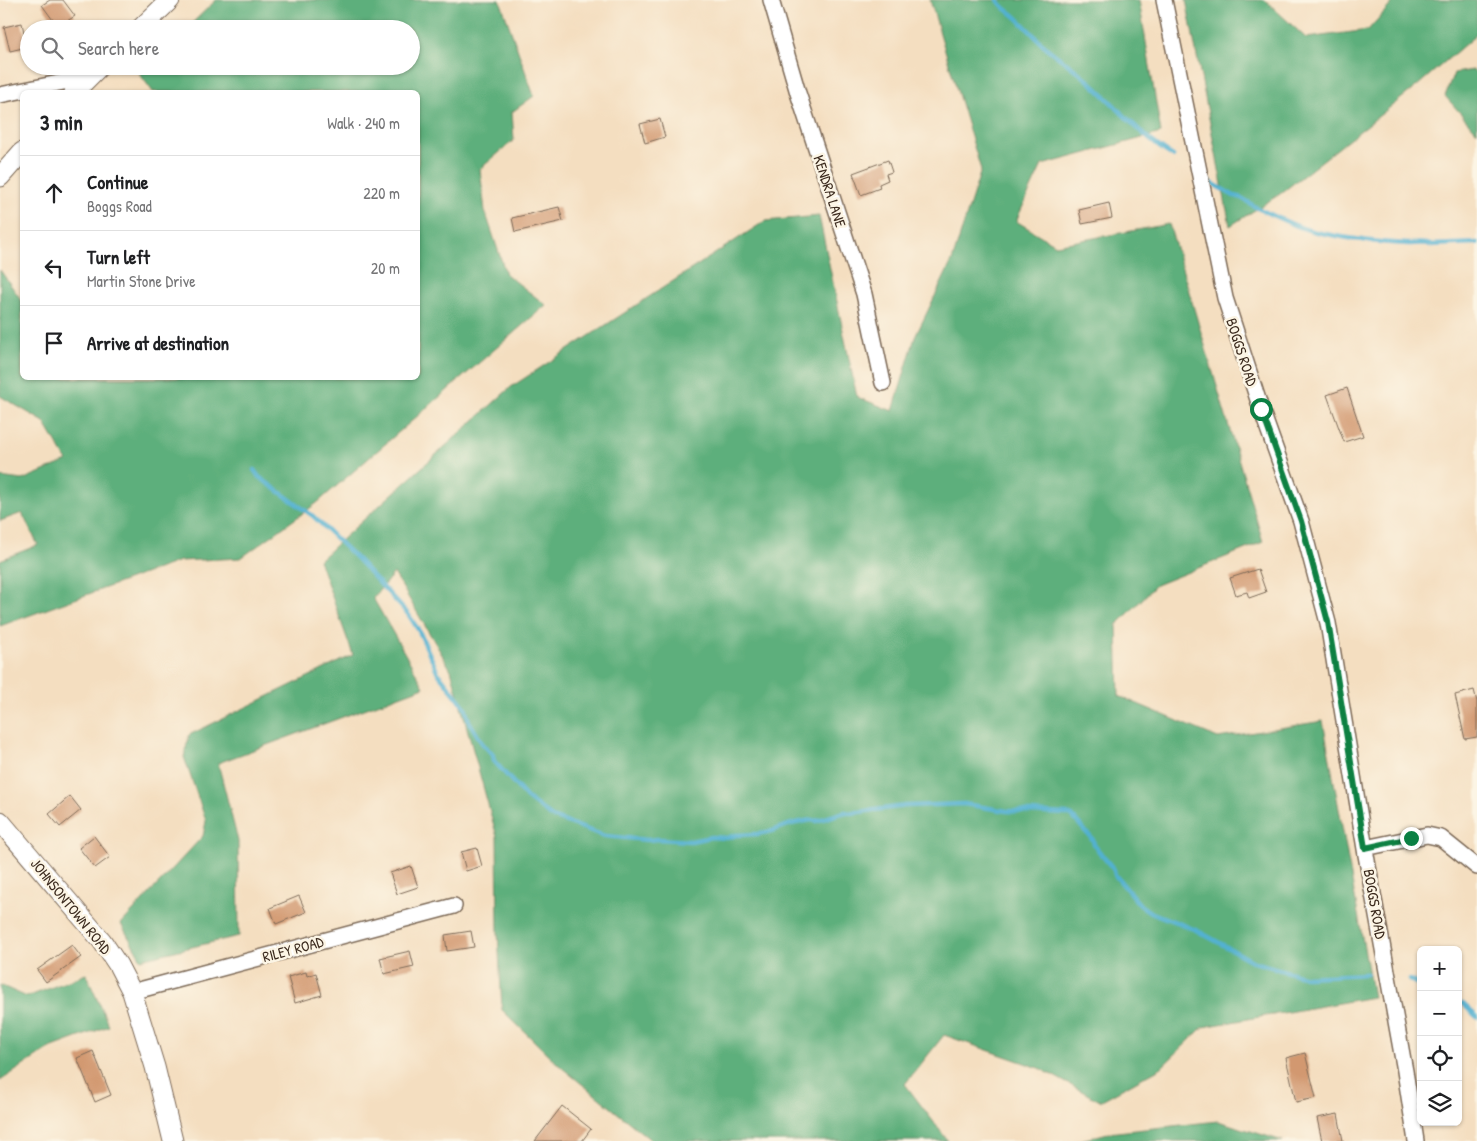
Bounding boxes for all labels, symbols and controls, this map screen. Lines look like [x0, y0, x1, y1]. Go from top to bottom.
search box [20, 20, 420, 75]
icon: search [38, 34, 66, 62]
text: Search here [78, 35, 159, 61]
text: 3 min [40, 108, 83, 137]
text: Walk · 240 m [327, 112, 400, 134]
street label: KENDRA LANE [808, 152, 852, 230]
text: Continue [87, 169, 148, 195]
icon: ahead [40, 179, 68, 207]
text: 220 m [363, 182, 400, 204]
text: Boggs Road [87, 195, 152, 217]
text: Turn left [87, 244, 150, 270]
icon: left [40, 254, 68, 282]
text: 20 m [371, 257, 400, 279]
text: Martin Stone Drive [87, 270, 196, 292]
street label: BOGGS ROAD [1221, 315, 1263, 389]
icon: arrive [40, 329, 68, 357]
text: Arrive at destination [87, 330, 229, 356]
route start [1250, 398, 1273, 421]
route end [1400, 827, 1423, 850]
street label: JOHNSONTOWN ROAD [26, 854, 117, 959]
street label: BOGGS ROAD [1359, 868, 1392, 941]
street label: RILEY ROAD [260, 931, 327, 967]
map controls [1417, 946, 1462, 1126]
button: + [1417, 946, 1462, 991]
button: − [1417, 991, 1462, 1036]
button: locate [1417, 1036, 1462, 1081]
button: layers [1417, 1081, 1462, 1126]

